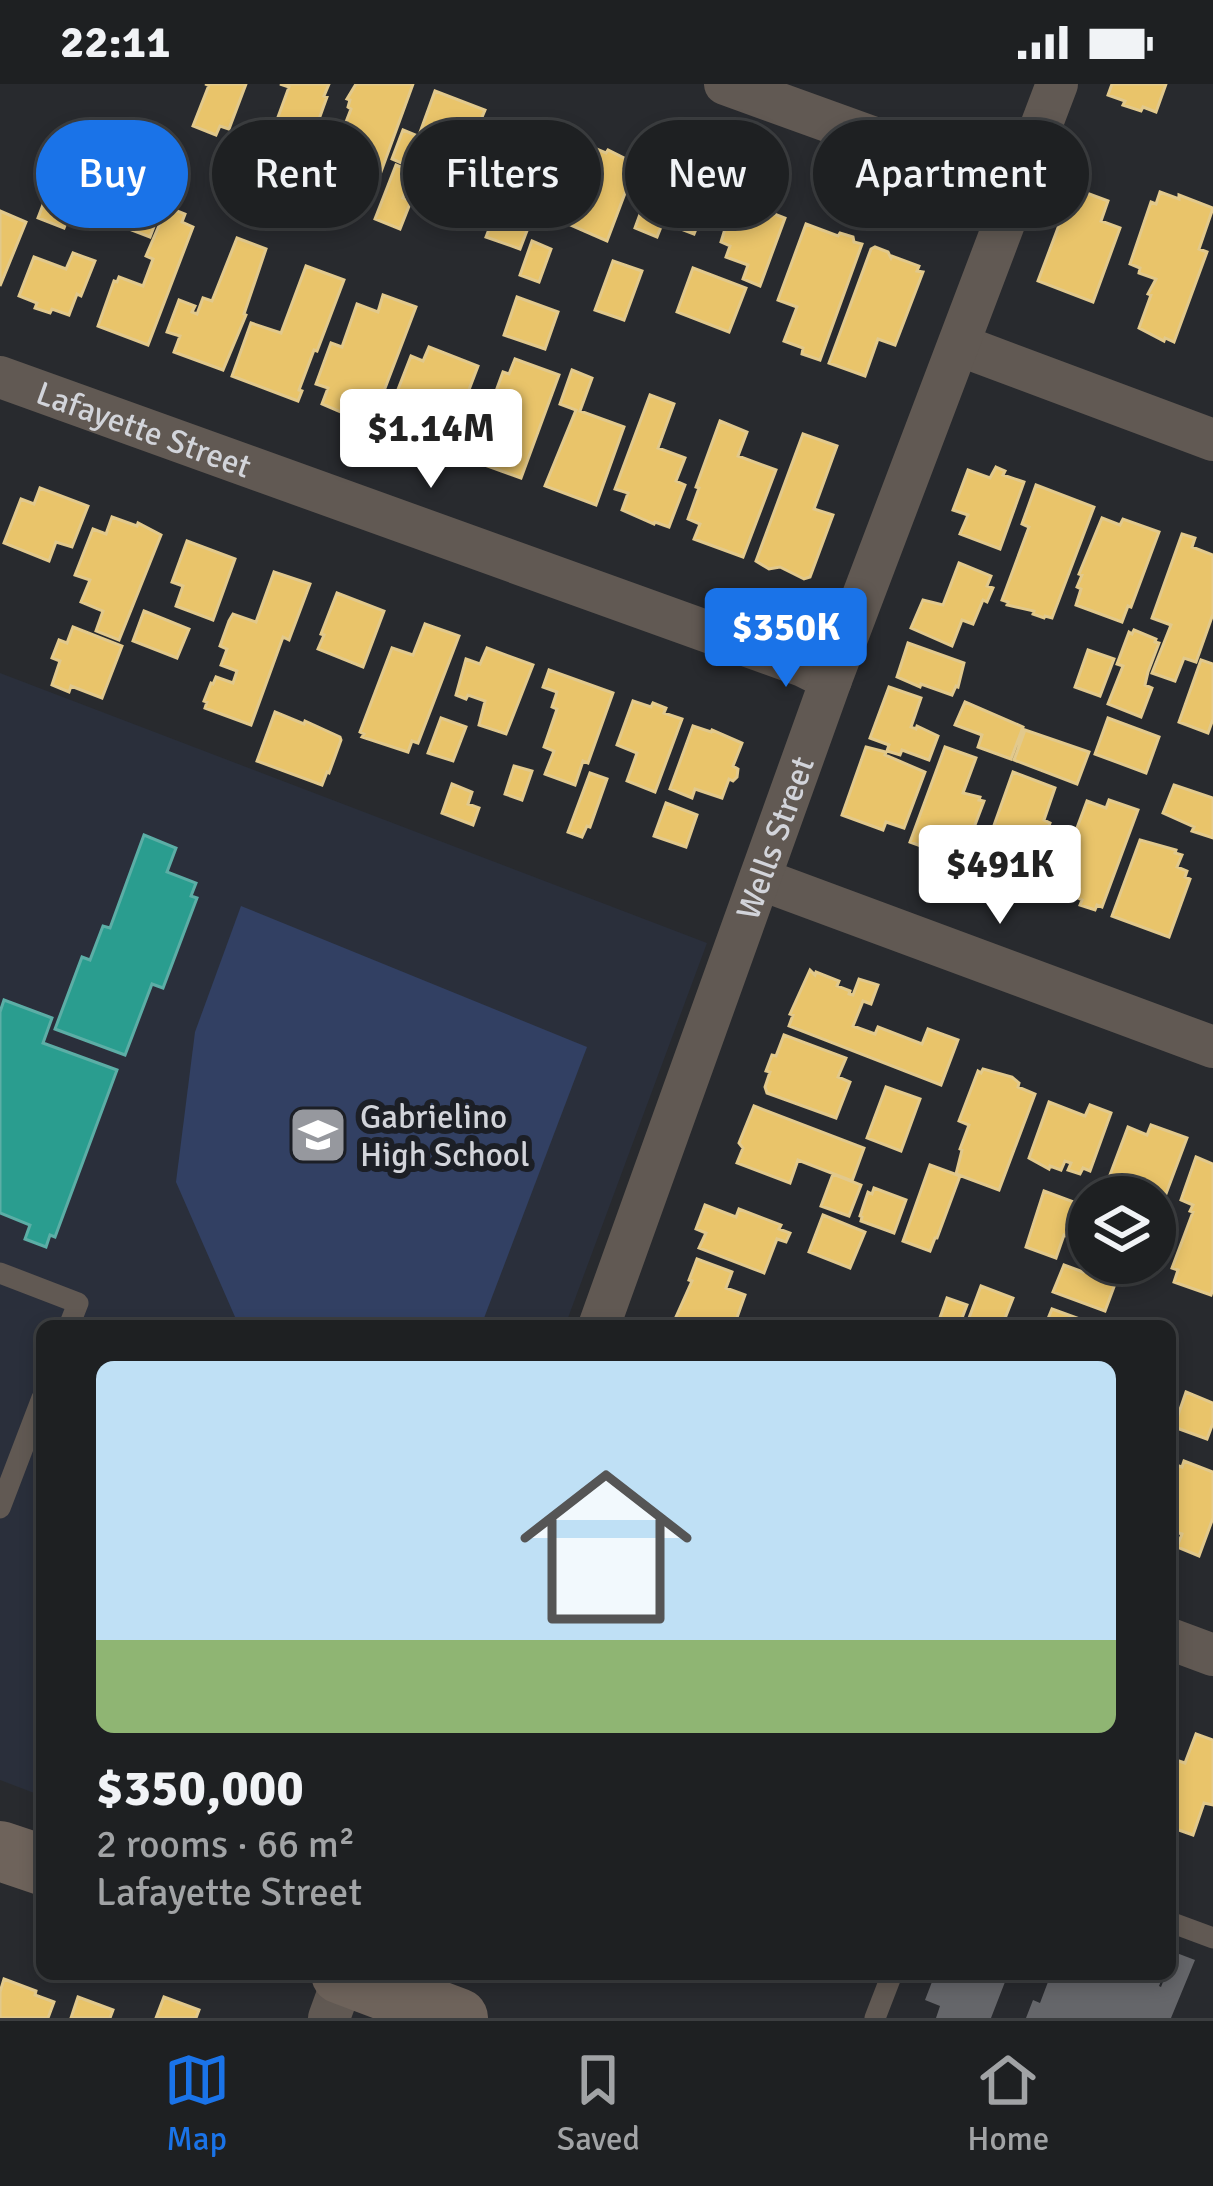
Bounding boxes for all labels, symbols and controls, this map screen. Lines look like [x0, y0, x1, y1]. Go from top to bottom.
text: 22:11 [60, 15, 170, 70]
chip: Buy [36, 120, 188, 228]
chip: Rent [212, 120, 379, 228]
chip: Filters [403, 120, 601, 228]
chip: New [625, 120, 789, 228]
chip: Apartment [813, 120, 1089, 228]
street label: Lafayette Street [31, 373, 256, 488]
pin: $1.14M [333, 389, 529, 491]
text: $1.14M [367, 404, 495, 452]
pin: $350K [702, 588, 870, 690]
text: $350K [732, 603, 840, 651]
street label: Wells Street [728, 751, 824, 925]
pin: $491K [916, 825, 1084, 927]
text: $491K [946, 840, 1054, 888]
place label: Gabrielino High School [360, 1097, 530, 1176]
school or university icon: Gabrielino High School [287, 1104, 349, 1166]
map controls [1068, 1176, 1176, 1284]
button: layers [1068, 1176, 1176, 1284]
icon: home [498, 1439, 714, 1655]
text: $350,000 [96, 1757, 304, 1820]
text: 2 rooms · 66 m² [96, 1820, 355, 1868]
text: Lafayette Street [96, 1868, 362, 1916]
tab: Map [164, 2047, 230, 2160]
tab: Saved [557, 2047, 640, 2160]
tab: Home [967, 2047, 1049, 2160]

